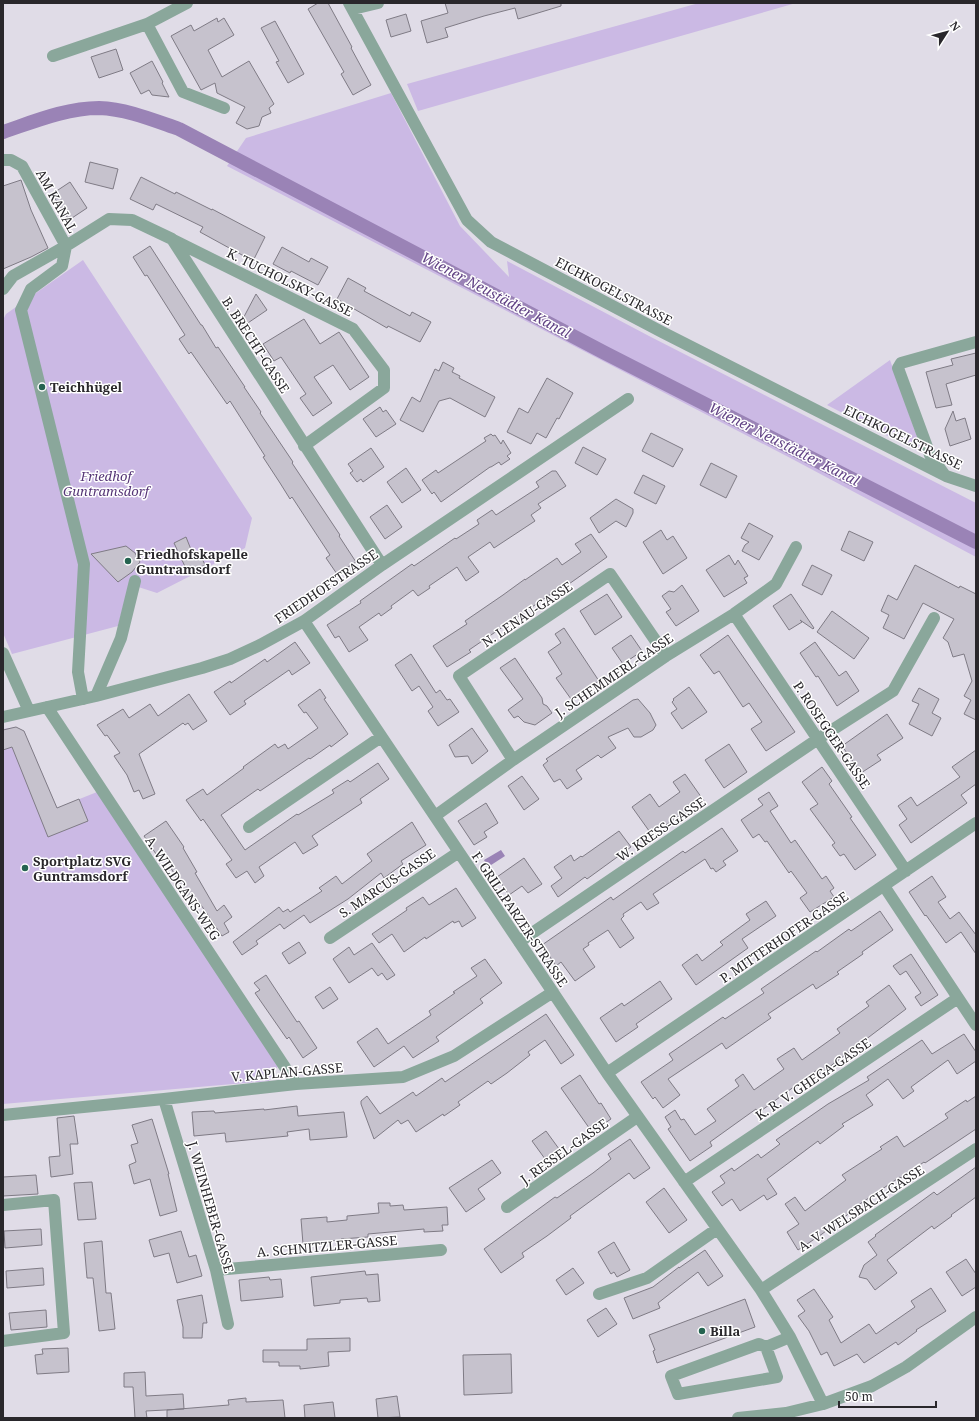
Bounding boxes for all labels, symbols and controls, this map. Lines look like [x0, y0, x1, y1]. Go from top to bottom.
north arrow [927, 12, 967, 52]
text: N [947, 18, 964, 34]
street label: AM KANAL [32, 166, 82, 236]
street label: K. TUCHOLSKY-GASSE [224, 244, 356, 320]
water label: Wiener Neustädter Kanal [418, 247, 575, 342]
street label: EICHKOGELSTRASSE [552, 253, 676, 329]
street label: B. BRECHT-GASSE [218, 293, 294, 397]
place label: Teichhügel [50, 378, 123, 396]
marker: Teichhügel [37, 382, 47, 392]
water label: Wiener Neustädter Kanal [706, 397, 863, 490]
street label: EICHKOGELSTRASSE [841, 400, 965, 474]
park label: Friedhof Guntramsdorf [63, 467, 152, 500]
place label: Friedhofskapelle Guntramsdorf [136, 545, 248, 578]
street label: FRIEDHOFSTRASSE [271, 545, 381, 627]
marker: Friedhofskapelle Guntramsdorf [123, 556, 133, 566]
street label: N. LENAU-GASSE [478, 577, 576, 651]
street label: J. SCHEMMERL-GASSE [551, 629, 676, 722]
street label: P. ROSEGGER-GASSE [789, 678, 875, 792]
street label: W. KRESS-GASSE [613, 793, 709, 865]
street label: A. WILDGANS-WEG [141, 832, 225, 944]
street label: S. MARCUS-GASSE [335, 844, 439, 922]
street label: F. GRILLPARZER-STRASSE [468, 848, 572, 990]
place label: Sportplatz SVG Guntramsdorf [33, 852, 131, 885]
marker: Sportplatz SVG Guntramsdorf [20, 863, 30, 873]
street label: P. MITTERHOFER-GASSE [716, 887, 852, 987]
street label: K. R. V. GHEGA-GASSE [752, 1034, 874, 1124]
street label: V. KAPLAN-GASSE [230, 1058, 344, 1086]
street label: J. RESSEL-GASSE [516, 1114, 611, 1188]
street label: J. WEINHEBER-GASSE [183, 1138, 238, 1275]
street label: A. V. WELSBACH-GASSE [795, 1160, 927, 1256]
street label: A. SCHNITZLER-GASSE [256, 1231, 398, 1261]
place label: Billa [710, 1322, 740, 1340]
marker: Billa [697, 1326, 707, 1336]
scale bar [839, 1383, 936, 1409]
text: 50 m [845, 1388, 873, 1405]

